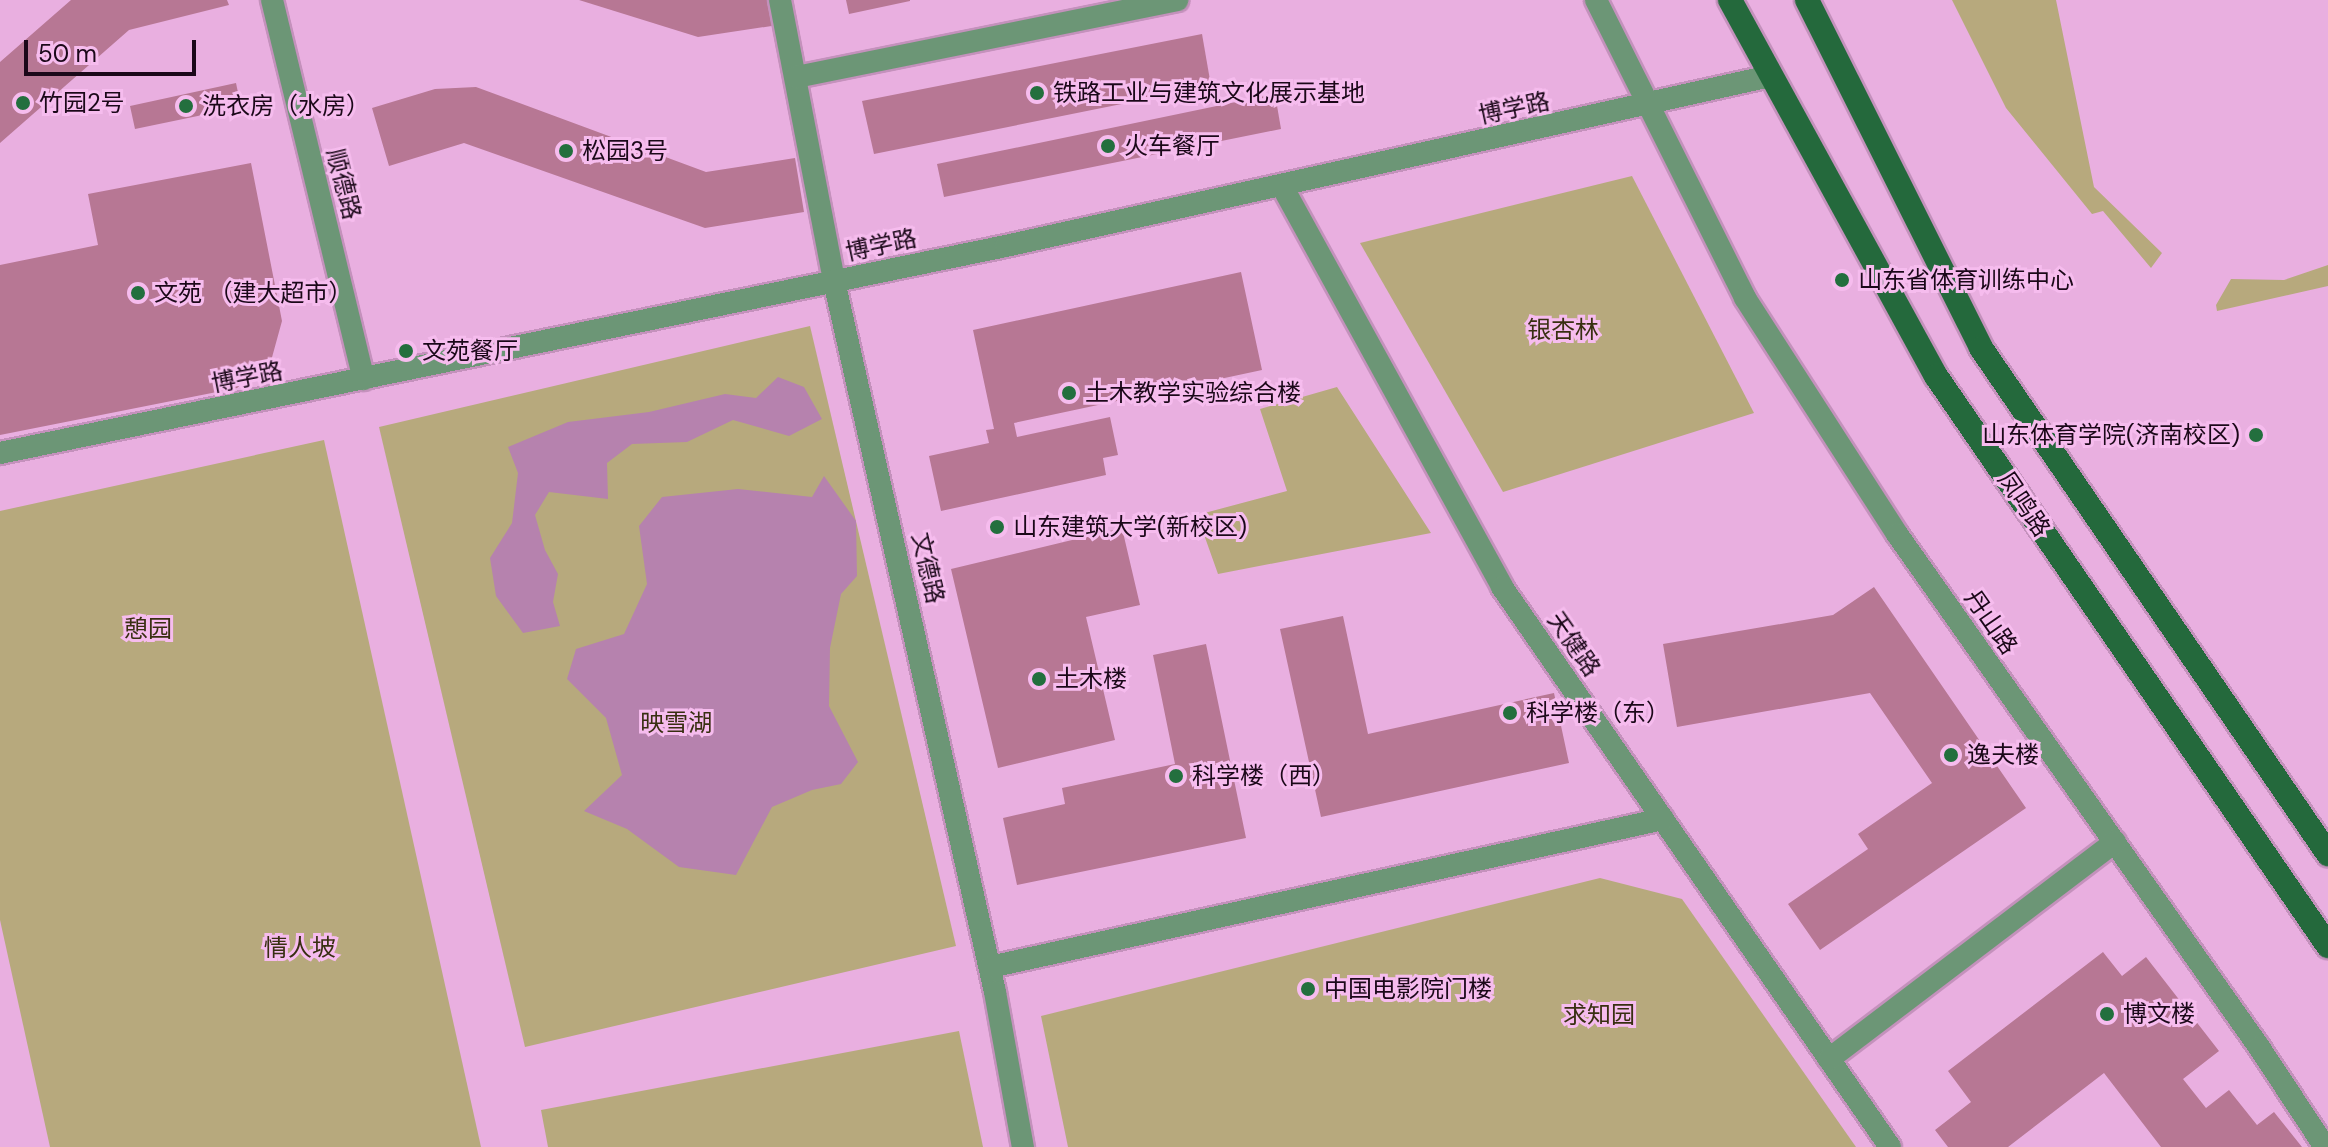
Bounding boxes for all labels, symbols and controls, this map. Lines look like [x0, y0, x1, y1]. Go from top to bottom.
scale bar [28, 24, 200, 74]
text: 50 m [38, 38, 97, 69]
place label: 铁路工业与建筑文化展示基地 [1053, 79, 1365, 107]
marker: 铁路工业与建筑文化展示基地 [1028, 84, 1046, 102]
street label: 博学路 [1476, 86, 1552, 130]
place label: 竹园2号 [39, 89, 125, 117]
place label: 洗衣房（水房） [202, 92, 370, 120]
marker: 竹园2号 [14, 94, 32, 112]
marker: 洗衣房（水房） [177, 97, 195, 115]
place label: 火车餐厅 [1124, 132, 1220, 160]
place label: 松园3号 [582, 137, 668, 165]
marker: 火车餐厅 [1099, 137, 1117, 155]
marker: 松园3号 [557, 142, 575, 160]
street label: 顺德路 [321, 146, 367, 222]
street label: 博学路 [843, 223, 919, 267]
place label: 山东省体育训练中心 [1858, 266, 2074, 294]
marker: 山东省体育训练中心 [1833, 271, 1851, 289]
place label: 文苑 （建大超市） [154, 279, 352, 307]
marker: 文苑 （建大超市） [129, 284, 147, 302]
park label: 银杏林 [1527, 316, 1599, 344]
place label: 文苑餐厅 [422, 337, 518, 365]
marker: 文苑餐厅 [397, 342, 415, 360]
street label: 博学路 [209, 356, 285, 398]
place label: 土木教学实验综合楼 [1085, 379, 1301, 407]
marker: 土木教学实验综合楼 [1060, 384, 1078, 402]
place label: 山东体育学院(济南校区) [1982, 421, 2240, 449]
marker: 山东体育学院(济南校区) [2247, 426, 2265, 444]
street label: 凤鸣路 [1992, 466, 2056, 542]
place label: 山东建筑大学(新校区) [1013, 513, 1247, 541]
marker: 山东建筑大学(新校区) [988, 518, 1006, 536]
street label: 文德路 [906, 530, 950, 606]
street label: 丹山路 [1959, 584, 2023, 660]
street label: 天健路 [1542, 606, 1606, 682]
park label: 憩园 [124, 615, 172, 643]
place label: 土木楼 [1055, 665, 1127, 693]
marker: 土木楼 [1030, 670, 1048, 688]
place label: 科学楼（东） [1526, 699, 1670, 727]
marker: 科学楼（东） [1501, 704, 1519, 722]
park label: 映雪湖 [640, 709, 712, 737]
place label: 逸夫楼 [1967, 741, 2039, 769]
marker: 逸夫楼 [1942, 746, 1960, 764]
place label: 科学楼（西） [1192, 762, 1336, 790]
marker: 科学楼（西） [1167, 767, 1185, 785]
park label: 情人坡 [264, 934, 336, 962]
place label: 中国电影院门楼 [1324, 975, 1492, 1003]
marker: 中国电影院门楼 [1299, 980, 1317, 998]
place label: 博文楼 [2123, 1000, 2195, 1028]
park label: 求知园 [1563, 1001, 1635, 1029]
marker: 博文楼 [2098, 1005, 2116, 1023]

